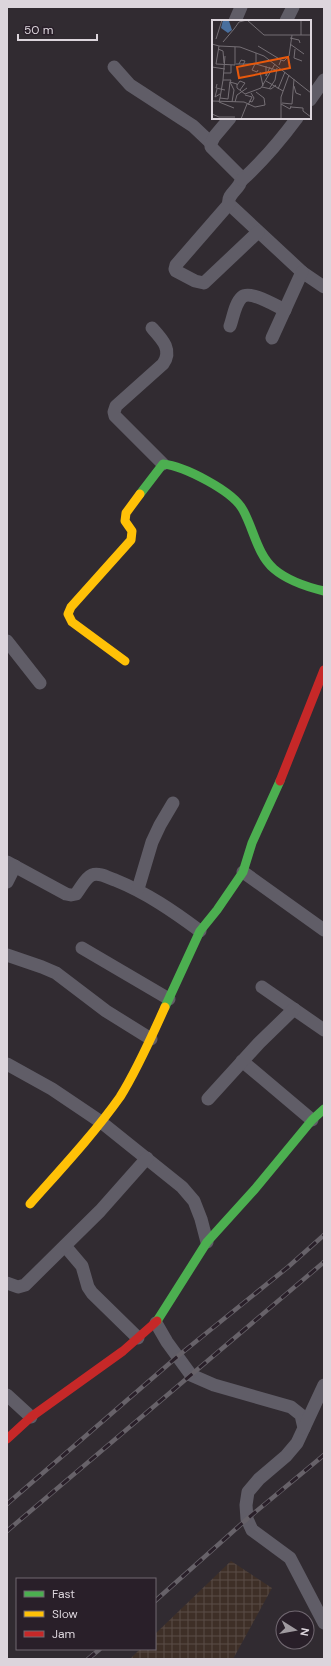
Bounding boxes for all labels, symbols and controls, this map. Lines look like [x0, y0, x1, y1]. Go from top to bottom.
scale bar [18, 16, 97, 42]
inset map [212, 20, 311, 119]
text: 50 m [24, 22, 53, 38]
legend [16, 1578, 156, 1650]
text: Fast [52, 1586, 75, 1602]
text: Slow [52, 1606, 78, 1622]
north arrow [275, 1610, 315, 1650]
text: Jam [52, 1626, 75, 1642]
text: N [297, 1627, 312, 1637]

